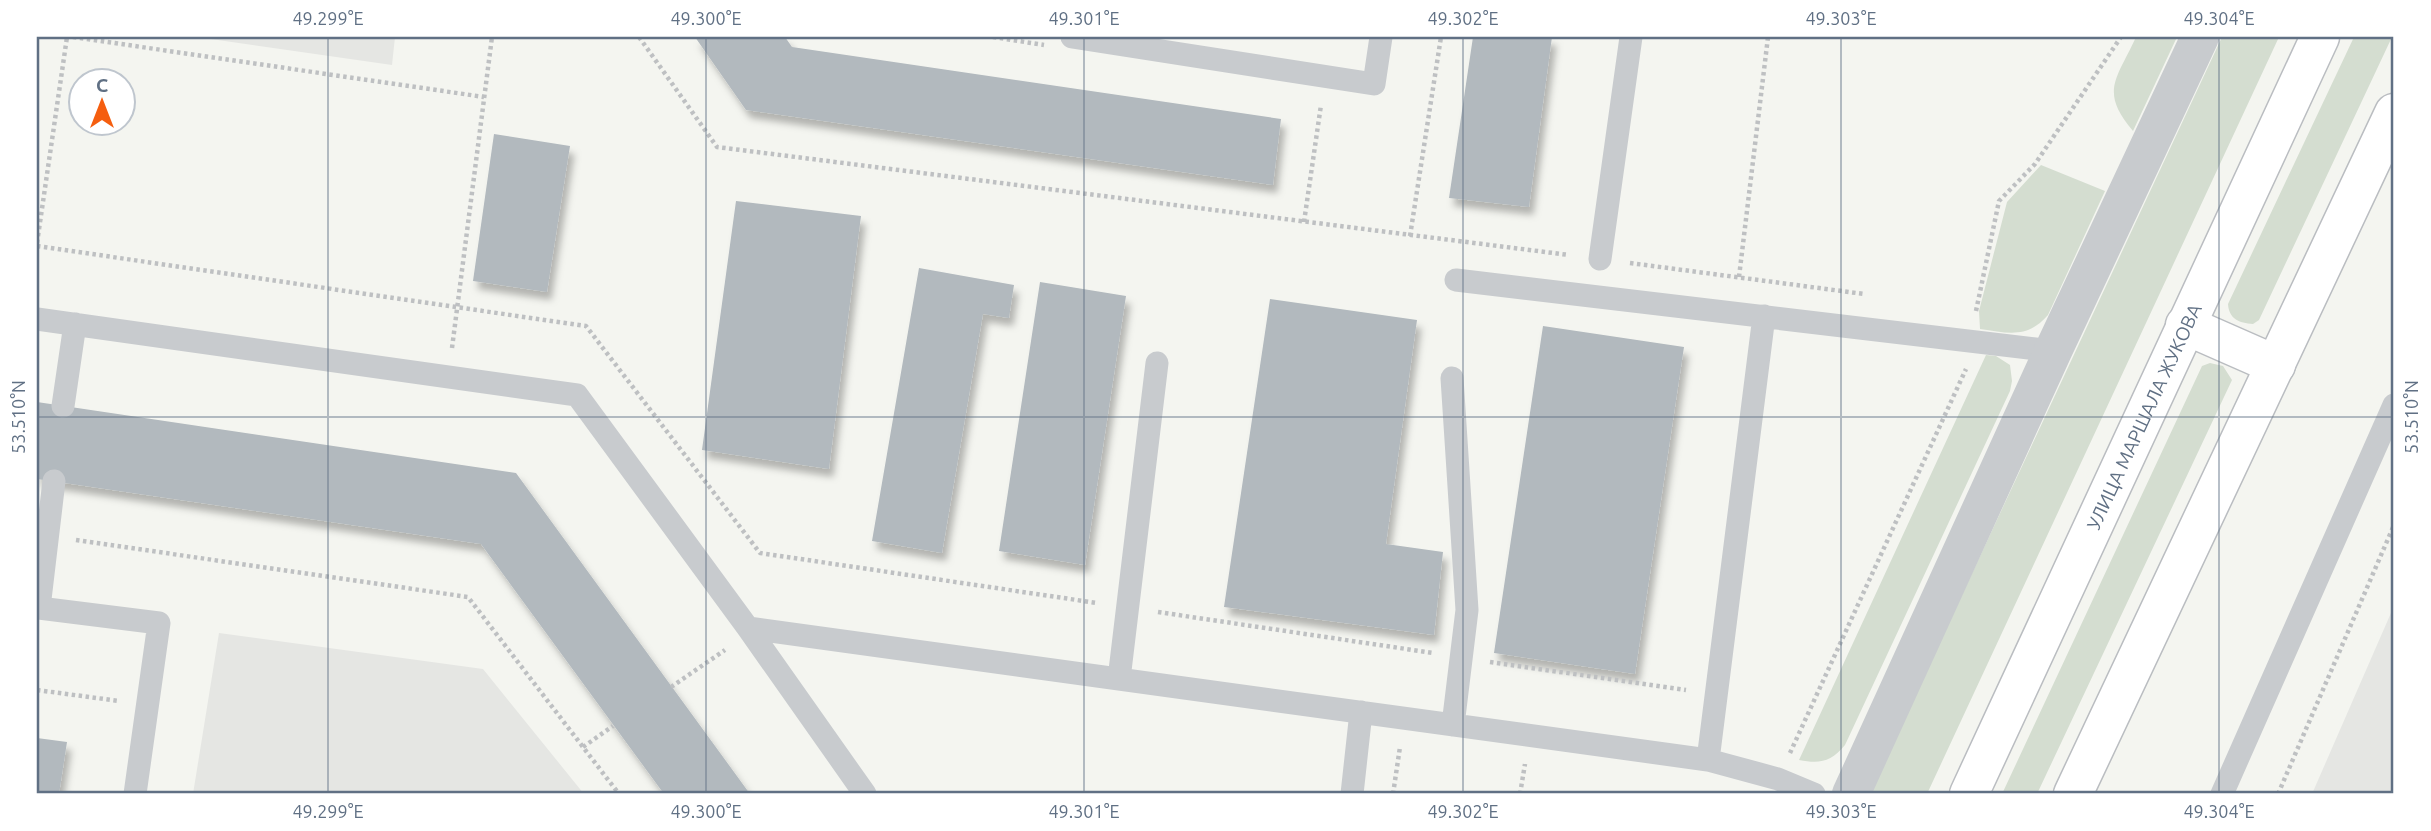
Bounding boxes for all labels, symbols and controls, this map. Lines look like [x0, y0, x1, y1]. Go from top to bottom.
text: 49.299°E [292, 8, 364, 28]
text: 49.300°E [670, 8, 742, 28]
text: 49.301°E [1048, 8, 1120, 28]
text: 49.302°E [1427, 8, 1499, 28]
text: 49.303°E [1805, 8, 1877, 28]
text: 49.304°E [2183, 8, 2255, 28]
north arrow [66, 66, 136, 136]
text: С [96, 74, 108, 96]
street label: УЛИЦА МАРШАЛА ЖУКОВА [2082, 300, 2206, 533]
text: 53.510°N [8, 380, 28, 454]
text: 53.510°N [2401, 380, 2421, 454]
text: 49.299°E [292, 801, 364, 821]
text: 49.300°E [670, 801, 742, 821]
text: 49.301°E [1048, 801, 1120, 821]
text: 49.302°E [1427, 801, 1499, 821]
text: 49.303°E [1805, 801, 1877, 821]
text: 49.304°E [2183, 801, 2255, 821]

